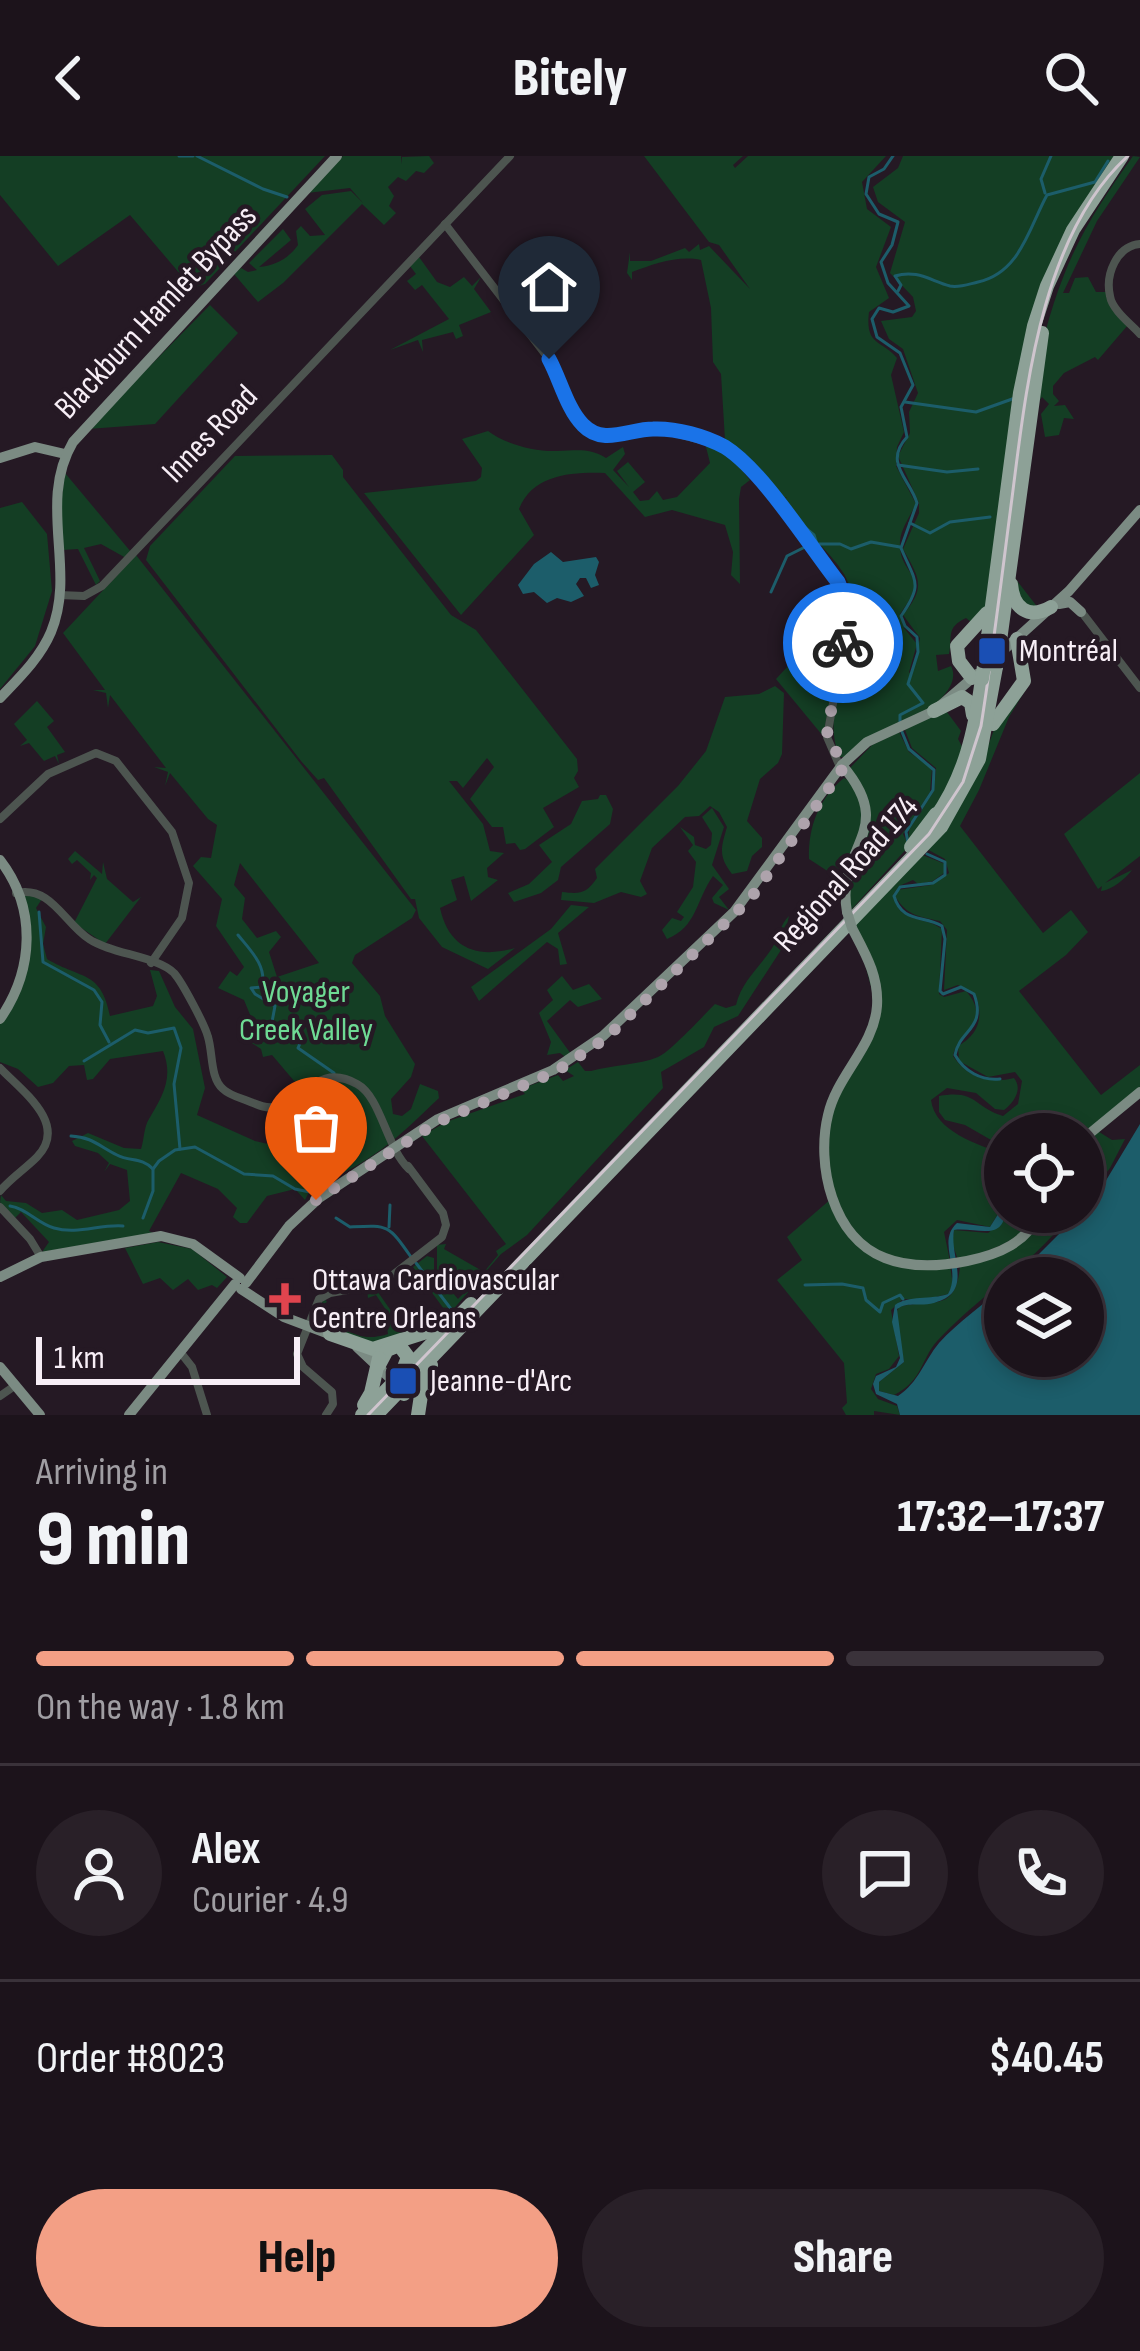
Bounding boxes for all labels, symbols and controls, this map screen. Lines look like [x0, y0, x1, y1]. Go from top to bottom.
icon: back [36, 45, 102, 111]
icon: search [1038, 45, 1104, 111]
text: Bitely [513, 46, 627, 111]
street label: Blackburn Hamlet Bypass [47, 197, 265, 427]
pin [498, 236, 600, 359]
icon: home [516, 254, 582, 320]
street label: Innes Road [154, 377, 266, 491]
courier [783, 583, 903, 703]
icon: bike [810, 610, 876, 676]
place label: Montréal [1019, 631, 1118, 671]
marker: Montréal [976, 635, 1008, 667]
street label: Regional Road 174 [765, 788, 927, 960]
park label: Voyager Creek Valley [239, 972, 373, 1050]
pin [265, 1077, 367, 1200]
icon: bag [283, 1095, 349, 1161]
map controls [984, 1113, 1104, 1377]
button: locate [984, 1113, 1104, 1233]
button: layers [984, 1257, 1104, 1377]
place label: Ottawa Cardiovascular Centre Orleans [312, 1260, 559, 1338]
marker: Ottawa Cardiovascular Centre Orleans [269, 1283, 301, 1315]
scale bar [36, 1331, 300, 1384]
text: 1 km [54, 1338, 105, 1378]
place label: Jeanne-d'Arc [429, 1361, 572, 1401]
marker: Jeanne-d'Arc [387, 1365, 419, 1397]
text: Arriving in [36, 1449, 168, 1496]
text: 17:32–17:37 [897, 1490, 1104, 1545]
text: 9 min [36, 1494, 190, 1587]
text: On the way · 1.8 km [36, 1684, 285, 1731]
button: person [36, 1810, 162, 1936]
button: chat [822, 1810, 948, 1936]
button: phone [978, 1810, 1104, 1936]
text: Alex [192, 1822, 260, 1877]
text: Courier · 4.9 [192, 1877, 349, 1924]
text: Order #8023 [36, 2031, 225, 2086]
text: $40.45 [988, 2031, 1104, 2086]
button: Help [36, 2189, 558, 2327]
button: Share [582, 2189, 1104, 2327]

